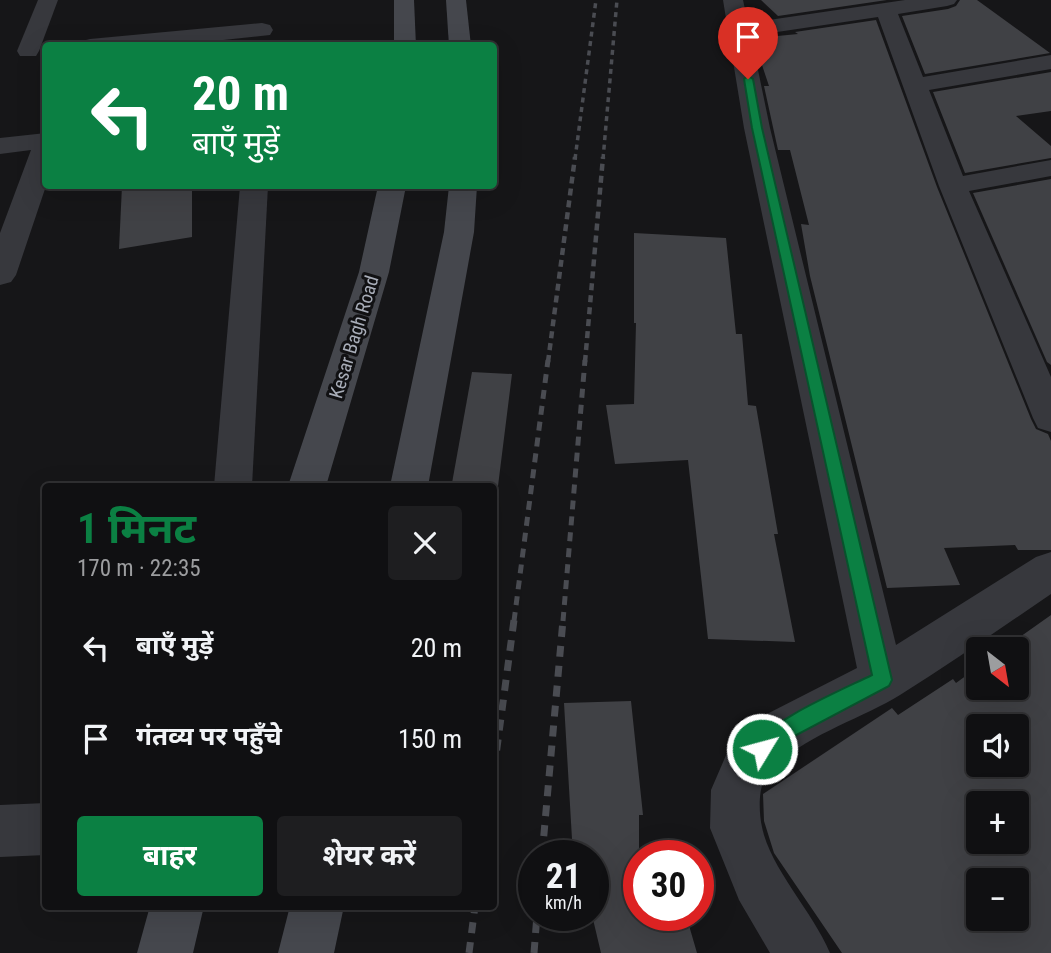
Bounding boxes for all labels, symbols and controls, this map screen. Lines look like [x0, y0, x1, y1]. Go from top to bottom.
pin [718, 7, 778, 79]
icon: arrive [729, 18, 767, 56]
text: 20 m [192, 65, 289, 122]
icon: left [77, 70, 168, 161]
text: बाएँ मुड़ें [192, 124, 280, 162]
street label: Kesar Bagh Road [324, 273, 384, 401]
text: 1 मिनट [77, 504, 196, 553]
button: close [388, 506, 462, 580]
text: 170 m · 22:35 [77, 555, 201, 582]
icon: left [77, 629, 115, 667]
text: बाएँ मुड़ें [136, 630, 213, 660]
text: 20 m [411, 633, 462, 663]
north arrow [966, 637, 1029, 700]
map controls [966, 637, 1029, 931]
position arrow [725, 712, 799, 786]
button: sound [966, 714, 1029, 777]
icon: arrive [77, 720, 115, 758]
text: गंतव्य पर पहुँचे [136, 721, 282, 751]
text: 150 m [398, 724, 462, 754]
button: + [966, 791, 1029, 854]
button: बाहर [77, 816, 263, 896]
button: शेयर करें [277, 816, 462, 896]
speed limit sign: 30 [623, 840, 714, 931]
text: 21 [546, 856, 581, 897]
button: − [966, 868, 1029, 931]
text: km/h [545, 892, 582, 913]

